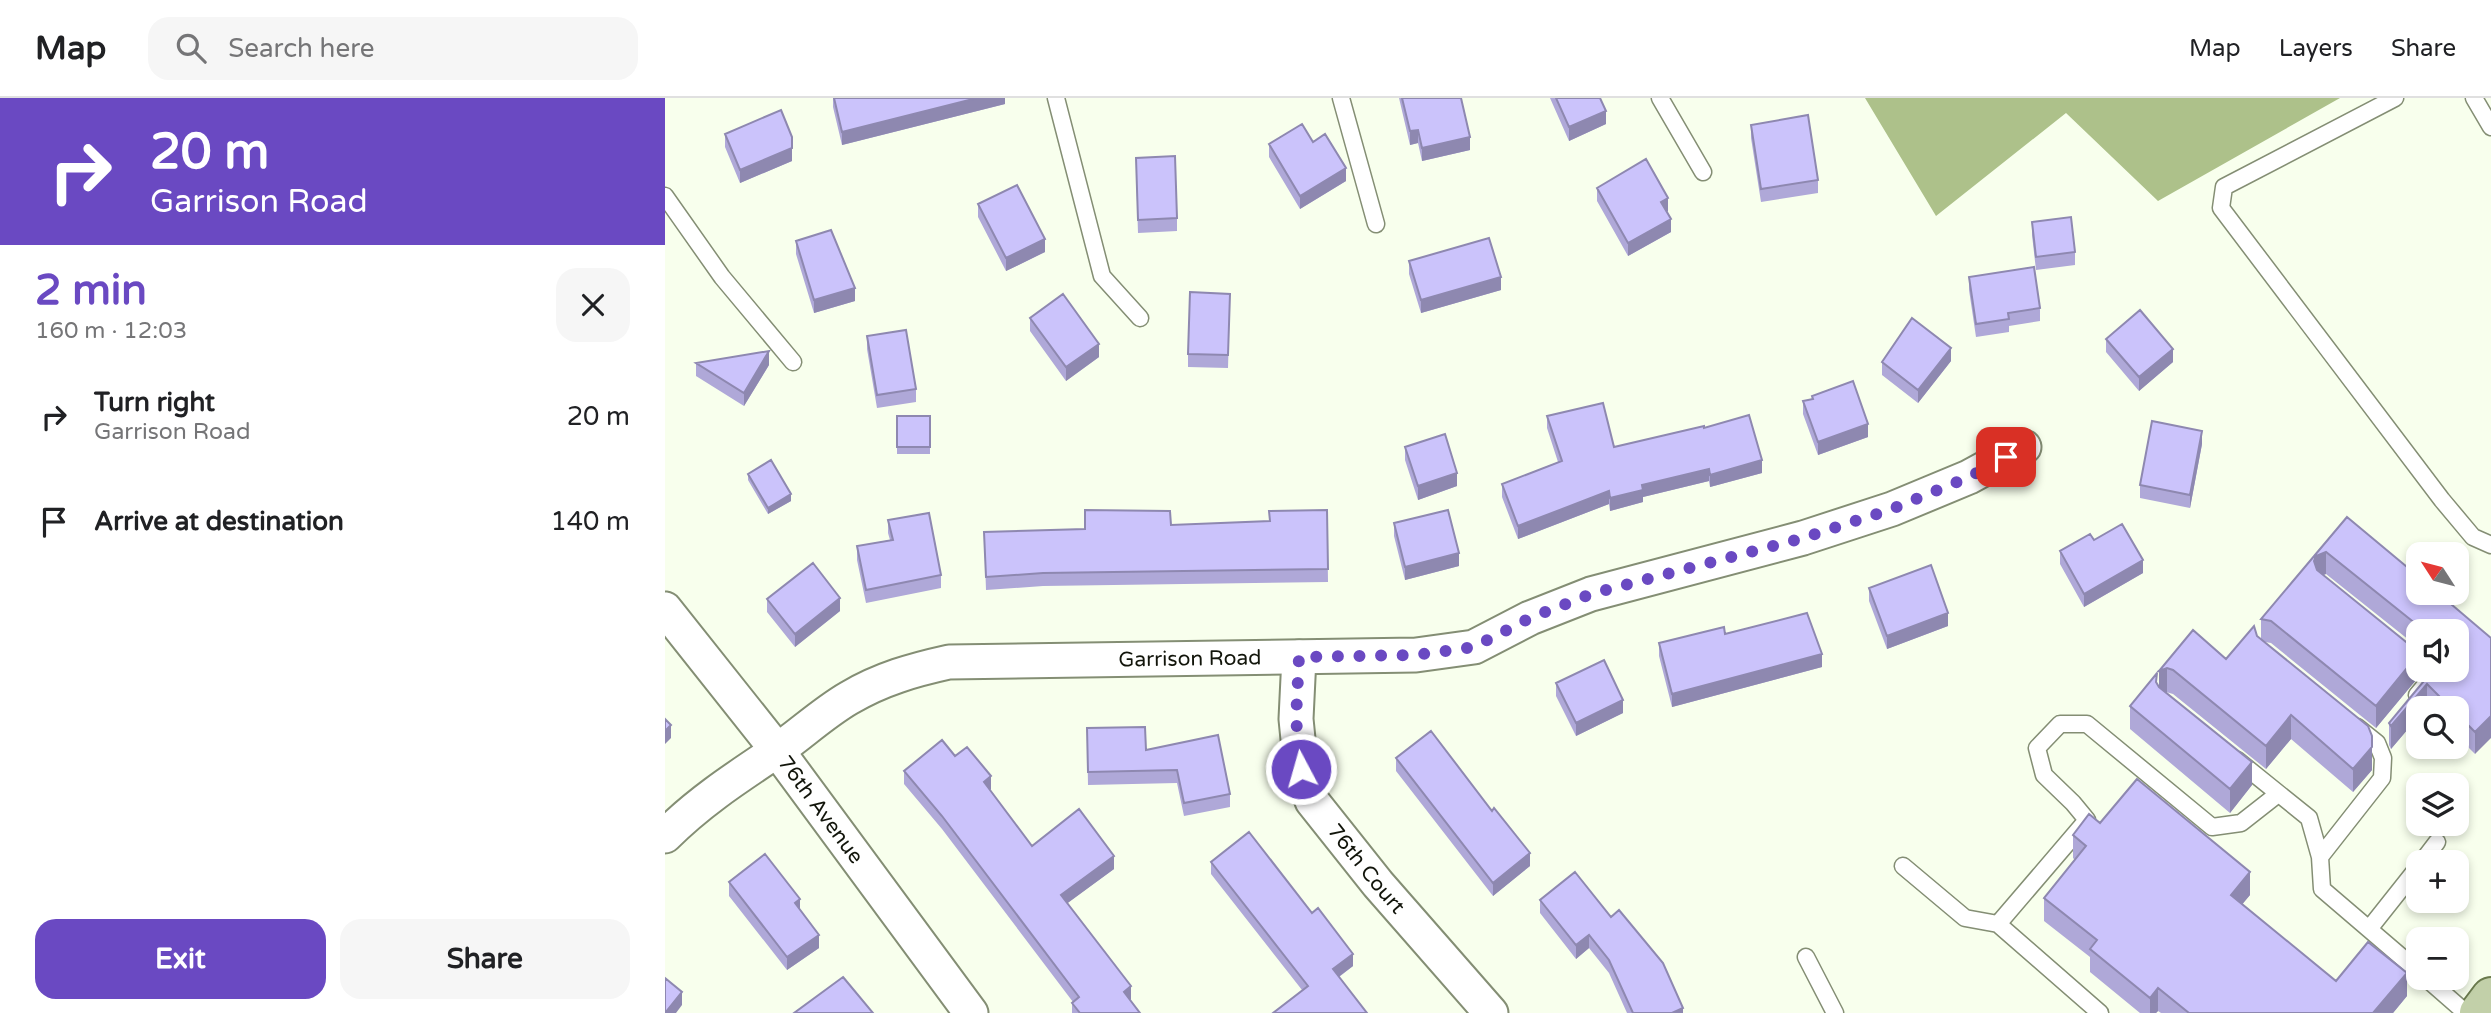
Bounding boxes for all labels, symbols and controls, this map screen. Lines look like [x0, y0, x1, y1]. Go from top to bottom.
search box [148, 17, 638, 80]
text: Map [35, 29, 106, 68]
icon: search [172, 29, 210, 67]
text: Search here [228, 33, 374, 64]
text: Map [2189, 34, 2241, 63]
text: Layers [2279, 34, 2353, 63]
text: Share [2391, 34, 2456, 63]
text: 20 m [150, 123, 269, 182]
icon: right [35, 126, 126, 217]
text: Garrison Road [150, 183, 368, 221]
text: 2 min [35, 265, 147, 316]
button: close [556, 268, 630, 342]
text: 160 m · 12:03 [35, 317, 187, 345]
text: Turn right [94, 387, 215, 418]
icon: right [35, 398, 73, 436]
text: 20 m [567, 401, 630, 432]
text: Garrison Road [94, 418, 251, 446]
pin [1976, 427, 2036, 487]
icon: arrive [1987, 438, 2025, 476]
icon: arrive [35, 503, 73, 541]
text: Arrive at destination [94, 506, 344, 537]
text: 140 m [550, 506, 630, 537]
north arrow [2406, 542, 2469, 606]
map controls [2406, 542, 2469, 990]
button: sound [2406, 619, 2469, 682]
street label: Garrison Road [1118, 645, 1262, 672]
button: search [2406, 696, 2469, 759]
position arrow [1264, 732, 1338, 806]
street label: 76th Avenue [772, 751, 869, 869]
button: layers [2406, 773, 2469, 836]
street label: 76th Court [1322, 819, 1410, 919]
button: + [2406, 850, 2469, 913]
button: Exit [35, 919, 326, 999]
button: Share [340, 919, 630, 999]
button: − [2406, 927, 2469, 990]

